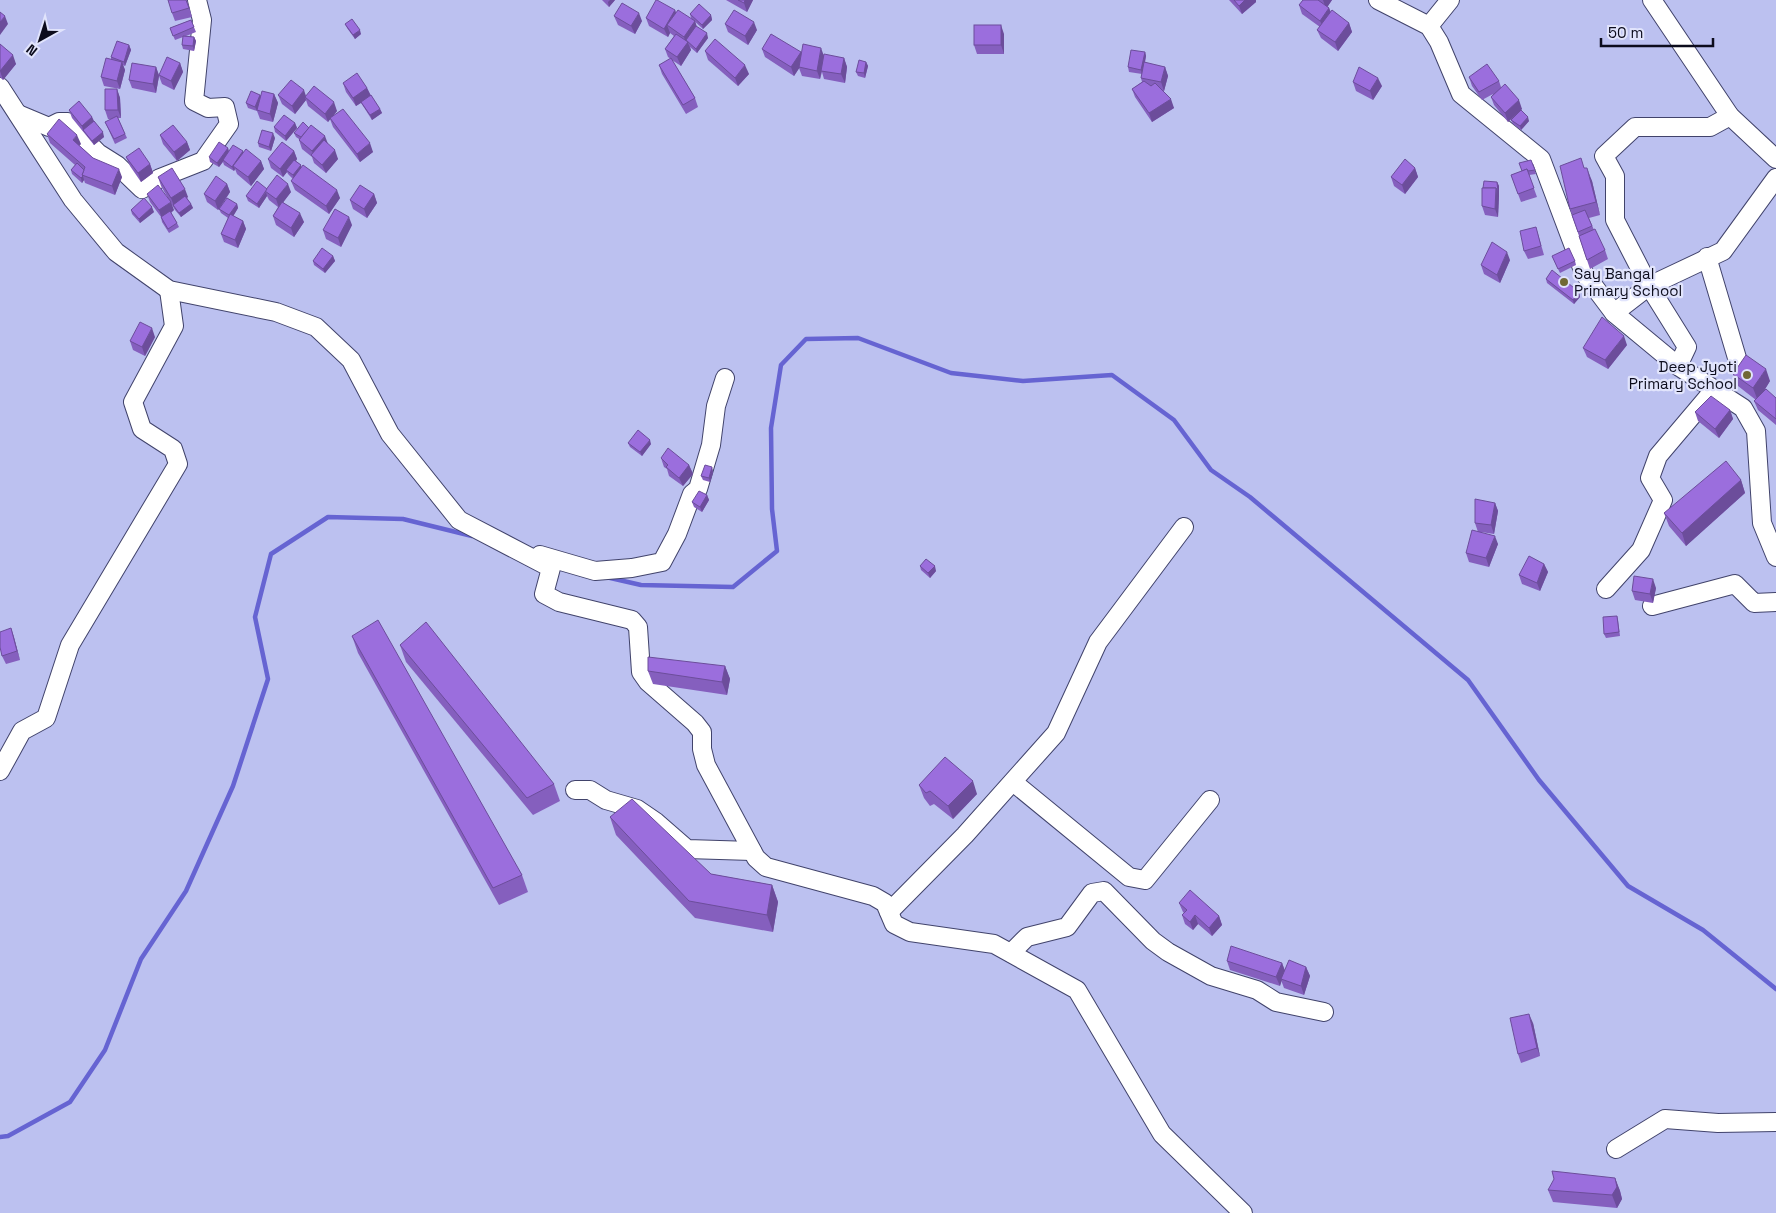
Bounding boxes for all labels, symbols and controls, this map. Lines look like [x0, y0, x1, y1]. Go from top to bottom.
north arrow [15, 15, 65, 65]
scale bar [1601, 15, 1714, 47]
text: 50 m [1608, 23, 1643, 42]
text: N [23, 40, 41, 60]
place label: Say Bangal Primary School [1574, 264, 1682, 300]
marker: Say Bangal Primary School [1558, 276, 1570, 288]
place label: Deep Jyoti Primary School [1629, 357, 1737, 393]
marker: Deep Jyoti Primary School [1741, 369, 1753, 381]

